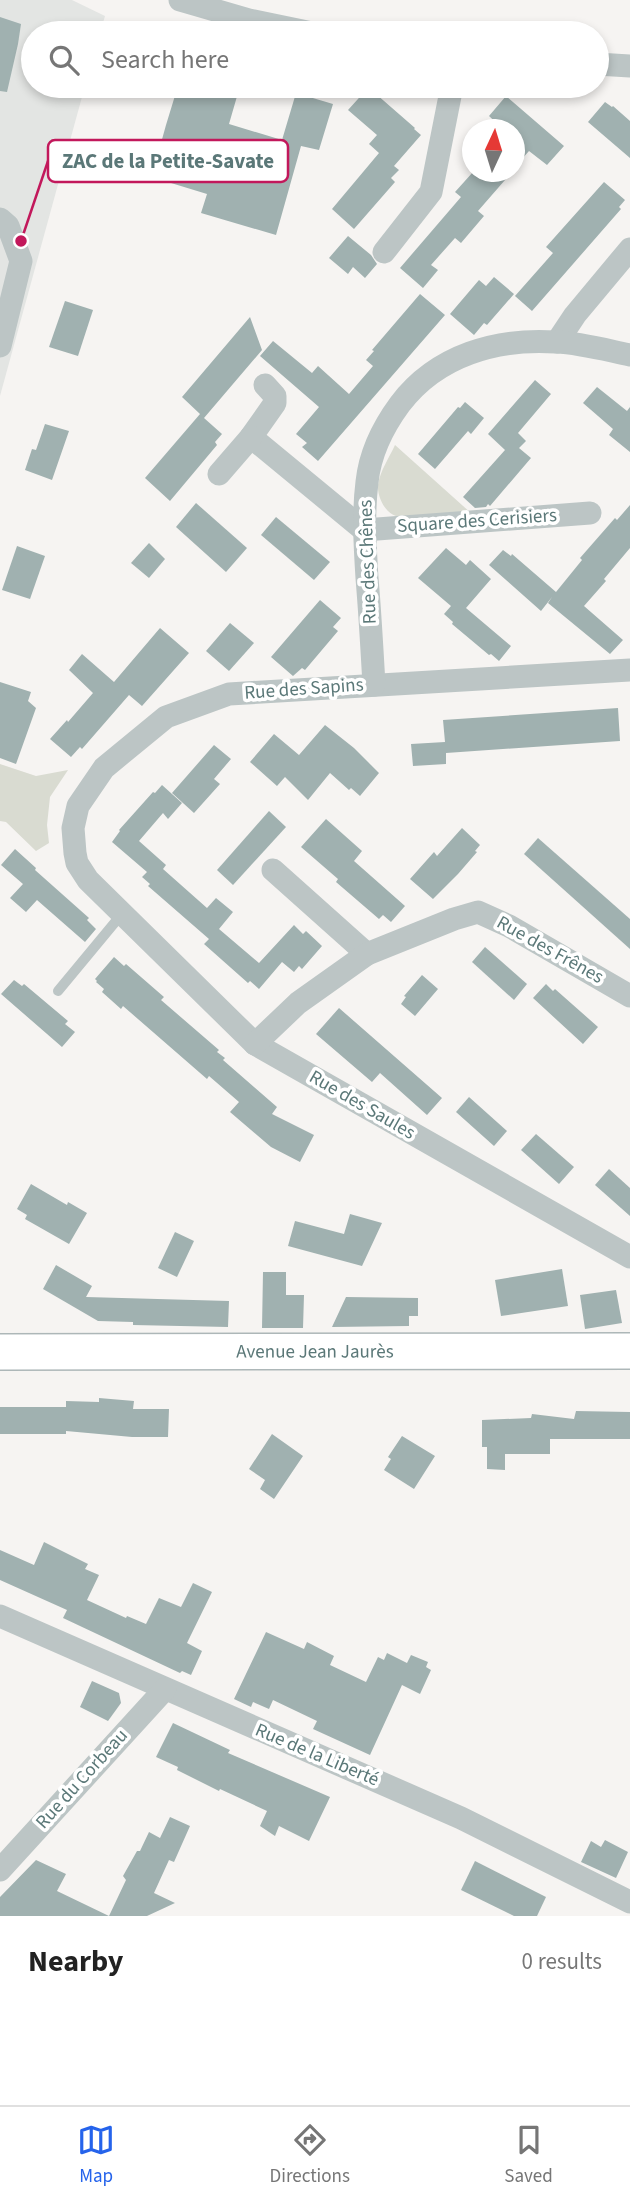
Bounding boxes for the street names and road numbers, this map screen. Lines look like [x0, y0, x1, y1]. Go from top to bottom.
street label: Rue des Chênes [352, 499, 384, 625]
street label: Square des Cerisiers [396, 502, 558, 540]
street label: Rue des Sapins [244, 671, 365, 707]
street label: Rue des Frênes [492, 909, 608, 991]
street label: Rue des Saules [304, 1064, 420, 1146]
street label: Avenue Jean Jaurès [236, 1338, 394, 1365]
street label: Rue de la Liberté [251, 1717, 383, 1793]
street label: Rue du Corbeau [30, 1723, 134, 1835]

